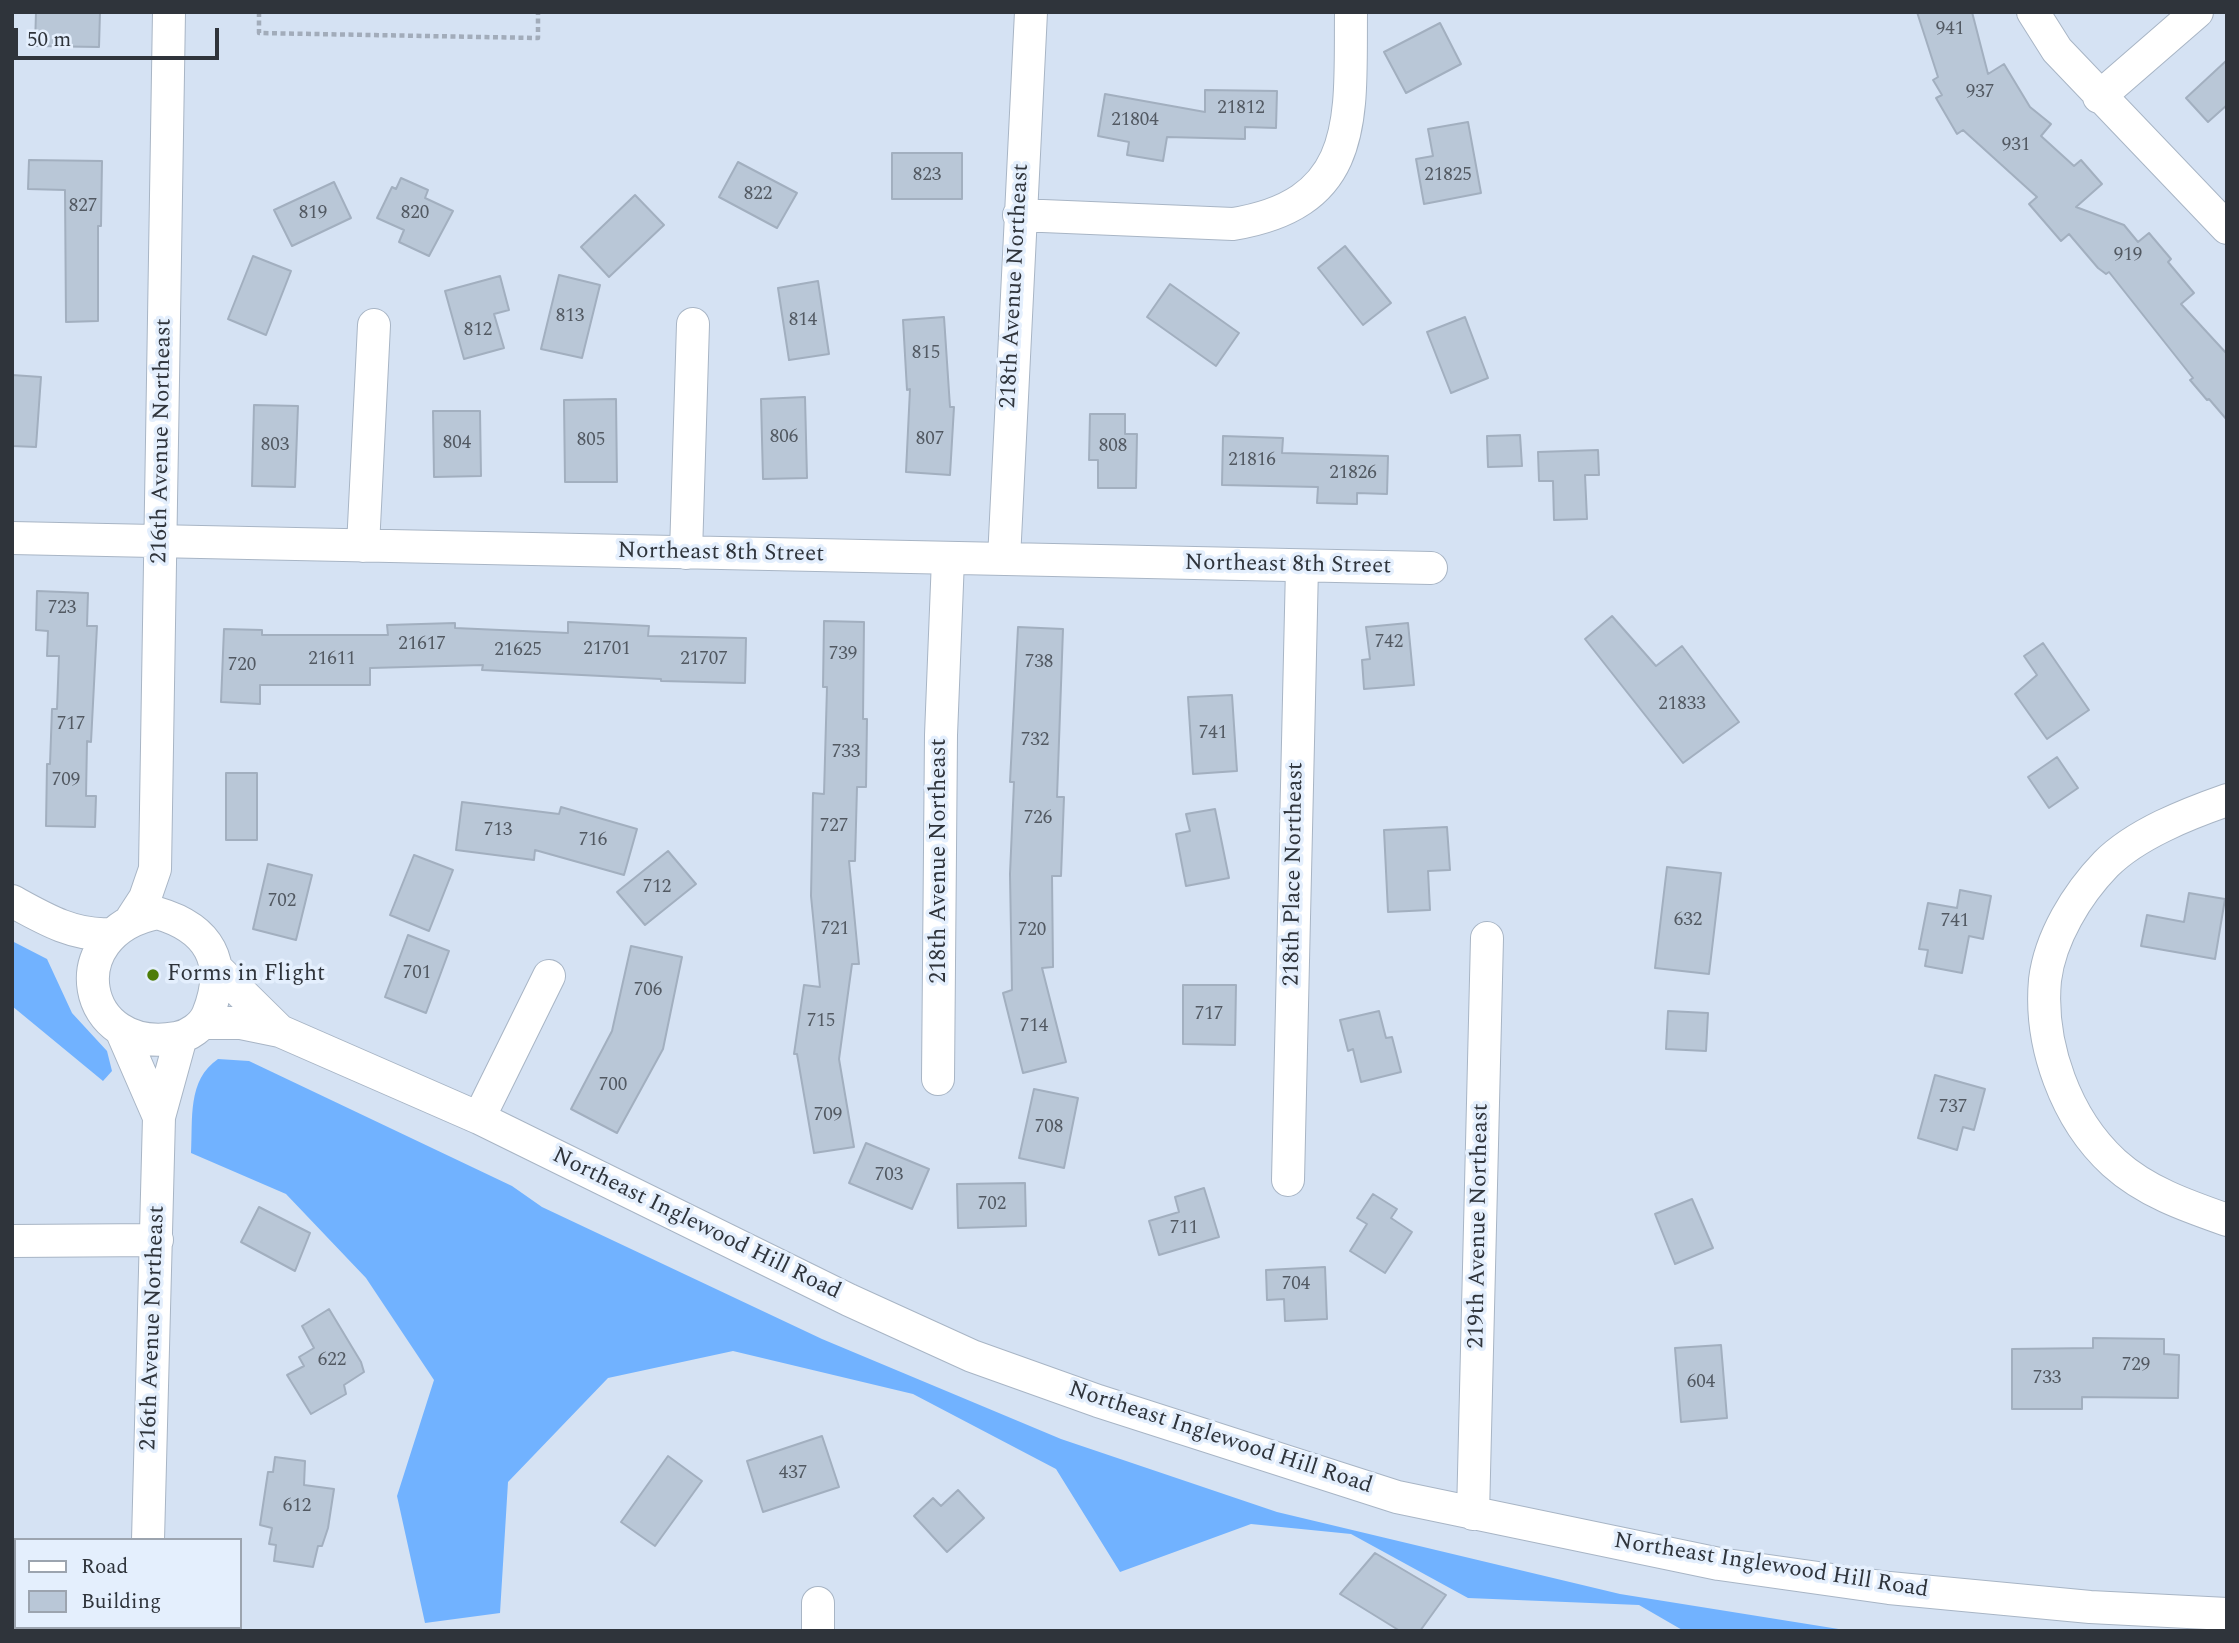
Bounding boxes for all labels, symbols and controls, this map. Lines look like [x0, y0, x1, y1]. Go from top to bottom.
scale bar [18, 14, 222, 58]
house number: 941 [1936, 19, 1964, 41]
text: 50 m [27, 24, 71, 56]
house number: 937 [1966, 82, 1994, 104]
house number: 21812 [1217, 98, 1265, 120]
house number: 21804 [1111, 110, 1159, 132]
house number: 931 [2002, 135, 2030, 157]
street label: 218th Avenue Northeast [996, 163, 1036, 409]
house number: 823 [913, 165, 941, 187]
house number: 21825 [1424, 165, 1472, 187]
house number: 822 [744, 184, 772, 206]
house number: 827 [69, 196, 97, 218]
house number: 819 [299, 203, 327, 225]
house number: 820 [401, 203, 429, 225]
house number: 919 [2114, 245, 2142, 267]
house number: 813 [556, 306, 584, 328]
house number: 814 [789, 310, 817, 332]
street label: 216th Avenue Northeast [147, 318, 179, 564]
house number: 812 [464, 320, 492, 342]
house number: 815 [912, 343, 940, 365]
house number: 806 [770, 427, 798, 449]
house number: 807 [916, 429, 944, 451]
house number: 805 [577, 430, 605, 452]
house number: 804 [443, 433, 471, 455]
house number: 803 [261, 435, 289, 457]
house number: 808 [1099, 436, 1127, 458]
house number: 21816 [1228, 450, 1276, 472]
house number: 21826 [1329, 463, 1377, 485]
street label: Northeast 8th Street [617, 538, 825, 570]
street label: Northeast 8th Street [1184, 550, 1392, 582]
house number: 723 [48, 598, 76, 620]
house number: 742 [1375, 632, 1403, 654]
house number: 21617 [398, 634, 446, 656]
house number: 21701 [583, 639, 631, 661]
house number: 21625 [494, 640, 542, 662]
house number: 739 [829, 644, 857, 666]
house number: 21611 [308, 649, 356, 671]
house number: 21707 [680, 649, 728, 671]
house number: 738 [1025, 652, 1053, 674]
house number: 720 [228, 655, 256, 677]
house number: 21833 [1658, 694, 1706, 716]
house number: 717 [57, 714, 85, 736]
house number: 741 [1199, 723, 1227, 745]
house number: 732 [1021, 730, 1049, 752]
street label: 218th Avenue Northeast [926, 738, 954, 984]
house number: 733 [832, 742, 860, 764]
street label: 218th Place Northeast [1279, 762, 1311, 986]
house number: 709 [52, 770, 80, 792]
house number: 726 [1024, 808, 1052, 830]
house number: 727 [820, 816, 848, 838]
house number: 713 [484, 820, 512, 842]
house number: 716 [579, 830, 607, 852]
house number: 712 [643, 877, 671, 899]
house number: 702 [268, 891, 296, 913]
house number: 632 [1674, 910, 1702, 932]
house number: 741 [1941, 911, 1969, 933]
house number: 721 [821, 919, 849, 941]
house number: 720 [1018, 920, 1046, 942]
place label: Forms in Flight [167, 961, 325, 989]
house number: 701 [403, 963, 431, 985]
marker: Forms in Flight [145, 967, 161, 983]
house number: 706 [634, 980, 662, 1002]
house number: 717 [1195, 1004, 1223, 1026]
house number: 715 [807, 1011, 835, 1033]
house number: 714 [1020, 1016, 1048, 1038]
house number: 700 [599, 1075, 627, 1097]
house number: 737 [1939, 1097, 1967, 1119]
street label: 219th Avenue Northeast [1464, 1103, 1496, 1349]
house number: 709 [814, 1105, 842, 1127]
house number: 708 [1035, 1117, 1063, 1139]
street label: Northeast Inglewood Hill Road [547, 1143, 845, 1307]
house number: 703 [875, 1165, 903, 1187]
house number: 702 [978, 1194, 1006, 1216]
street label: 216th Avenue Northeast [136, 1205, 172, 1451]
house number: 711 [1170, 1218, 1198, 1240]
house number: 704 [1282, 1274, 1310, 1296]
house number: 622 [318, 1350, 346, 1372]
house number: 729 [2122, 1355, 2150, 1377]
house number: 733 [2033, 1368, 2061, 1390]
house number: 604 [1687, 1372, 1715, 1394]
street label: Northeast Inglewood Hill Road [1065, 1377, 1375, 1501]
house number: 437 [779, 1463, 807, 1485]
house number: 612 [283, 1496, 311, 1518]
street label: Northeast Inglewood Hill Road [1612, 1529, 1930, 1605]
legend [14, 1538, 242, 1629]
text: Road [81, 1551, 128, 1583]
text: Building [81, 1586, 161, 1618]

